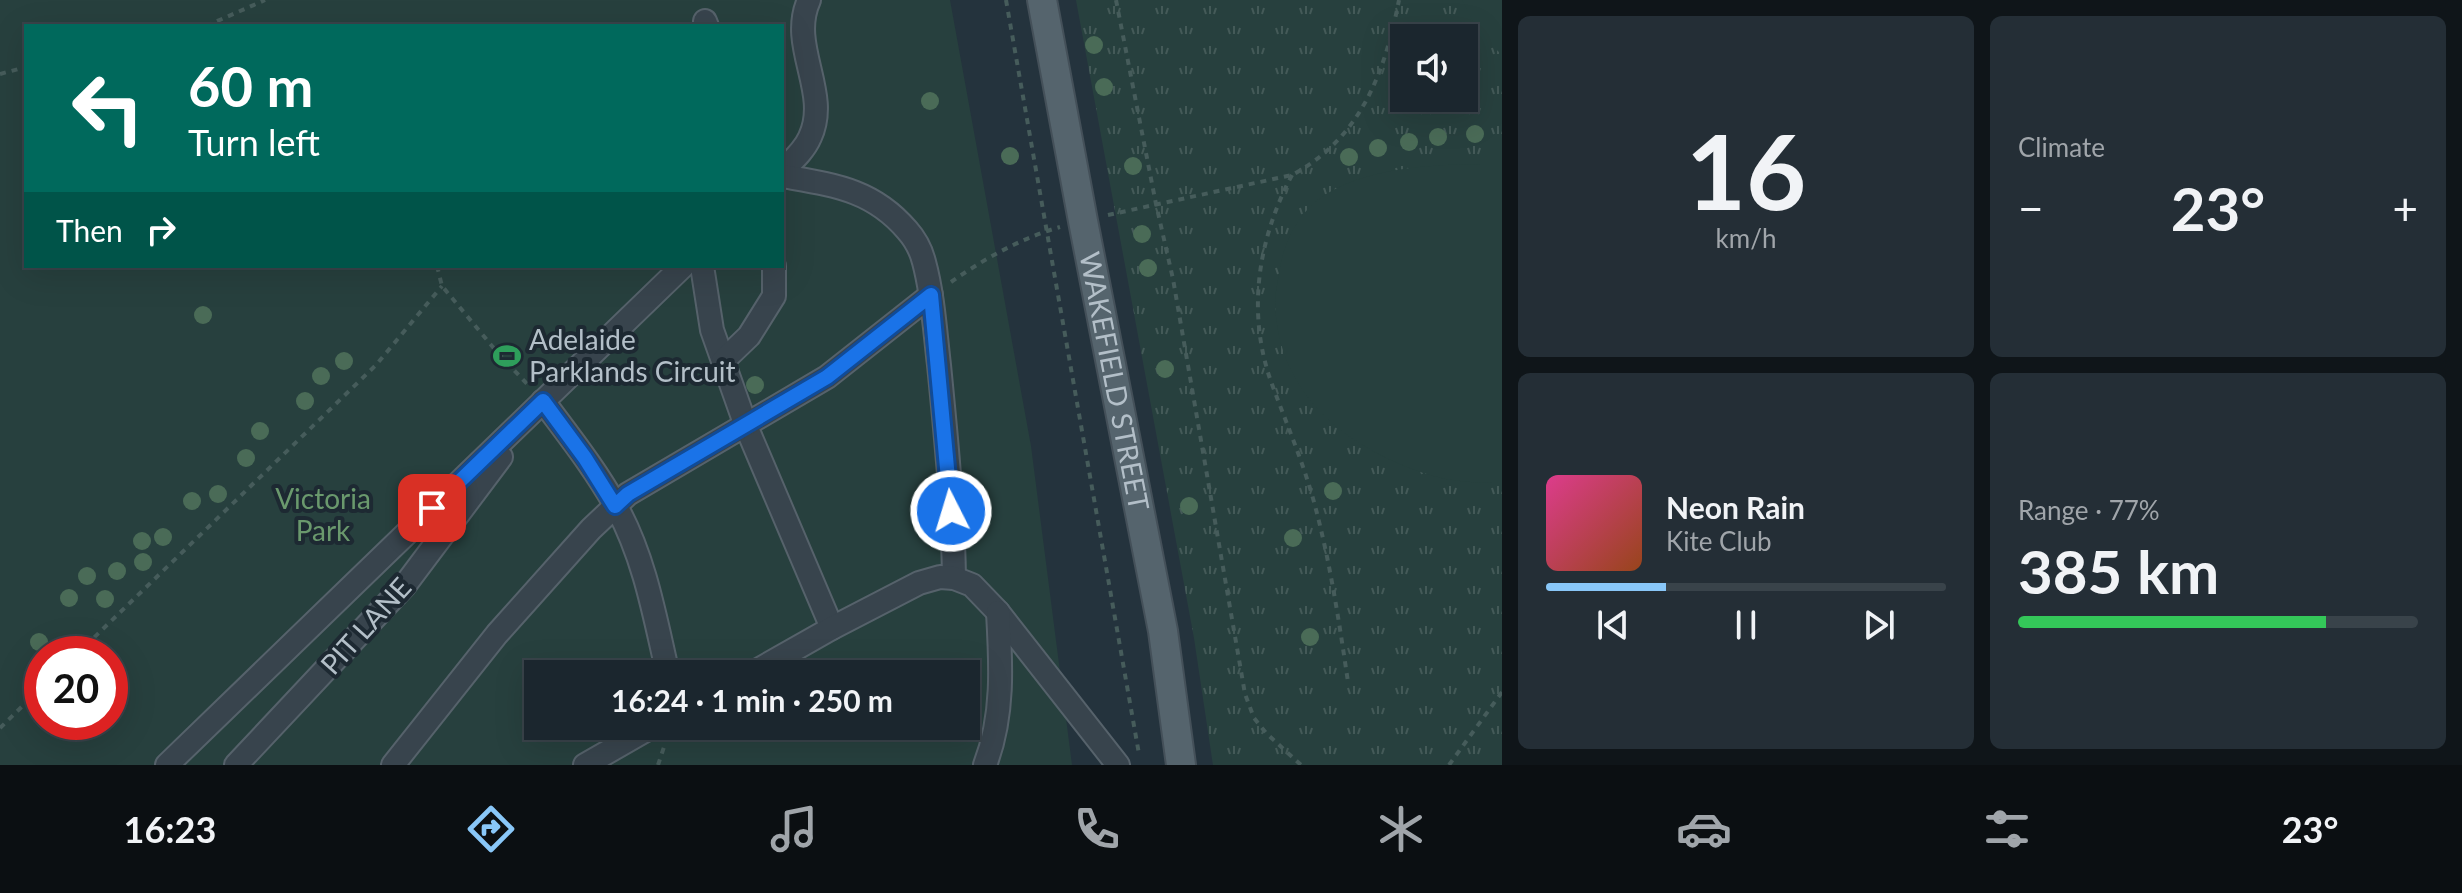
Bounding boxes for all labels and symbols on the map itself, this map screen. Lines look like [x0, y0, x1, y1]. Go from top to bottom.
street label: WAKEFIELD STREET [1073, 249, 1157, 513]
place label: Adelaide Parklands Circuit [529, 322, 736, 388]
sports icon: Adelaide Parklands Circuit [492, 341, 522, 371]
position arrow [909, 469, 993, 553]
pin [398, 474, 466, 542]
park label: Victoria Park [275, 481, 371, 547]
street label: PIT LANE [313, 570, 418, 681]
speed limit sign: 20 [24, 636, 128, 740]

